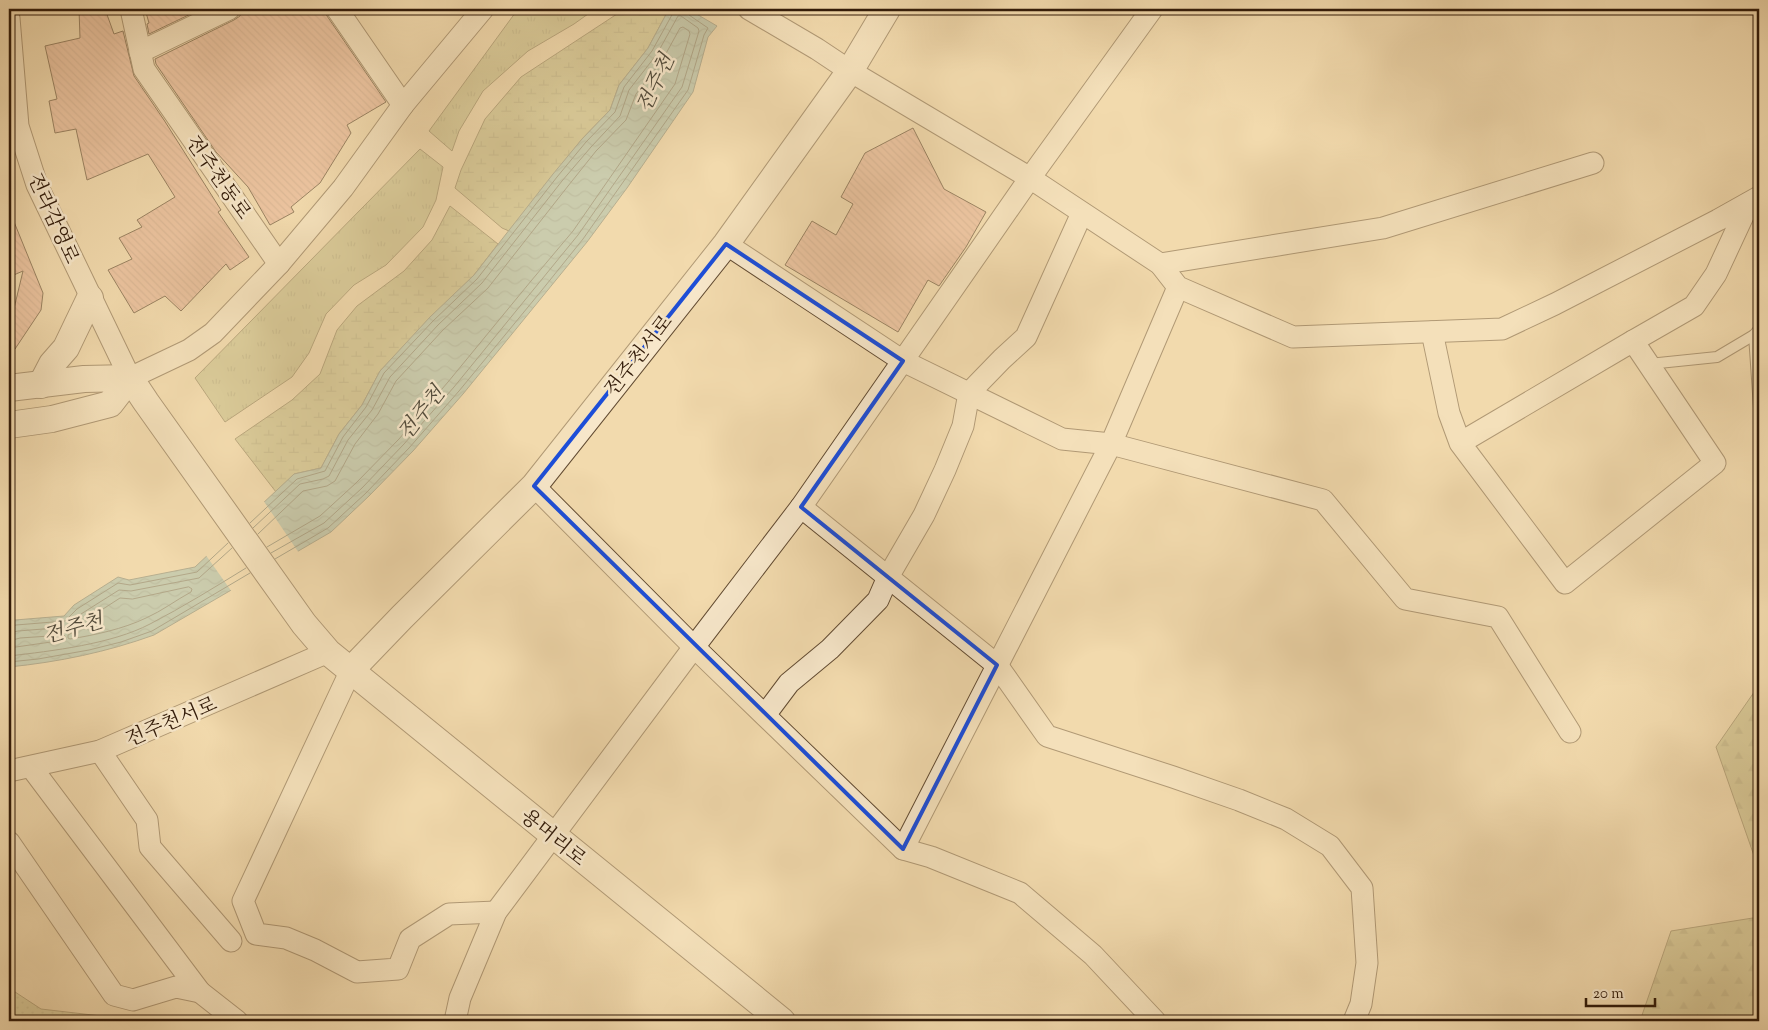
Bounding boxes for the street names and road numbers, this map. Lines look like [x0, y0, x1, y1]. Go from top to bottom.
street label: 전주천동로 [177, 131, 257, 226]
street label: 전라감영로 [19, 169, 85, 269]
street label: 전주천서로 [599, 310, 681, 404]
street label: 전주천서로 [122, 691, 222, 756]
street label: 용머리로 [513, 803, 592, 875]

